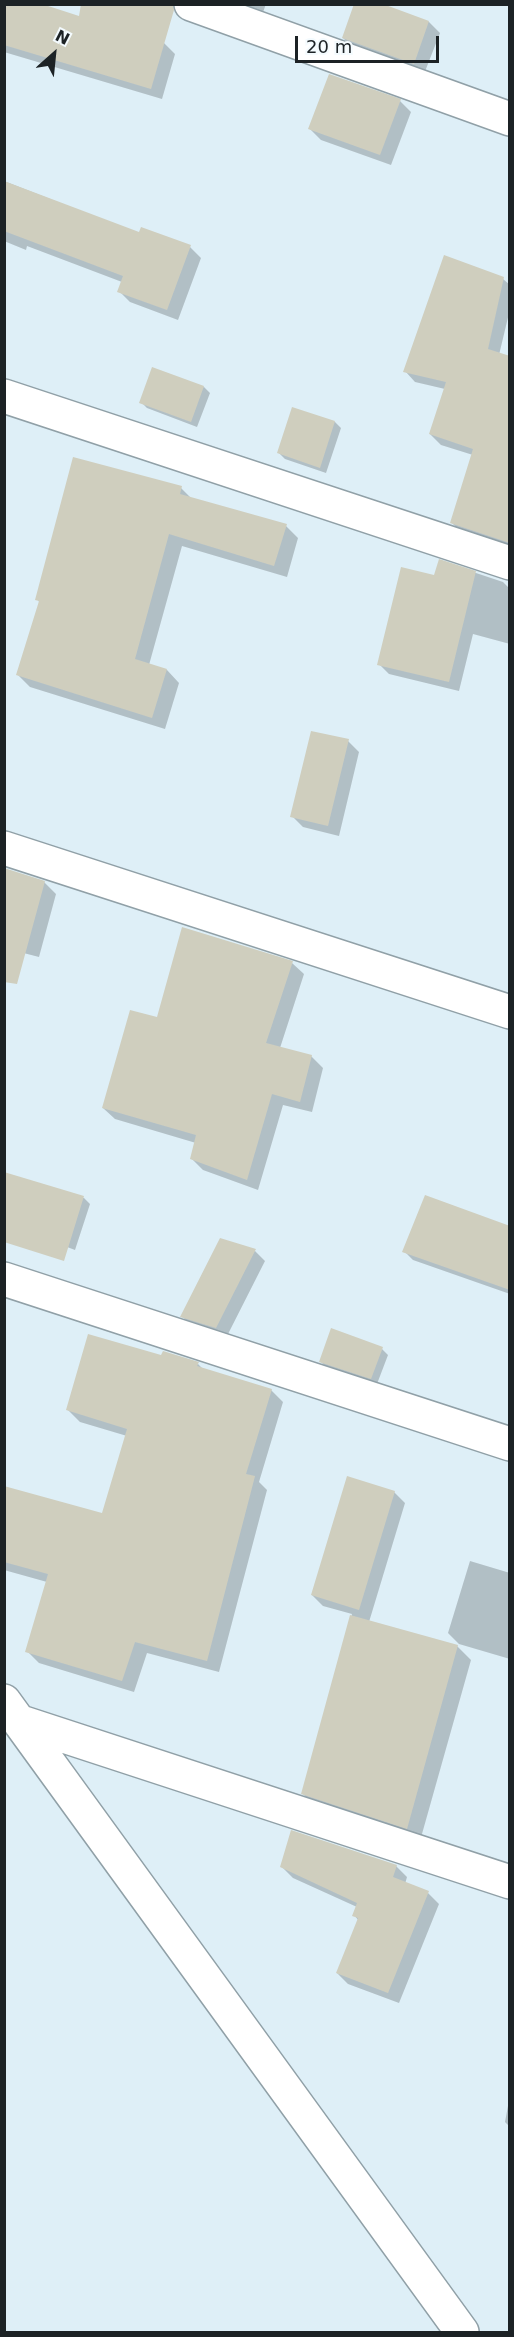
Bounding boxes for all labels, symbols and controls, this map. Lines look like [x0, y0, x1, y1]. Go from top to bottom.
north arrow [24, 24, 84, 84]
scale bar [298, 24, 442, 62]
text: N [52, 26, 73, 49]
text: 20 m [306, 36, 352, 57]

